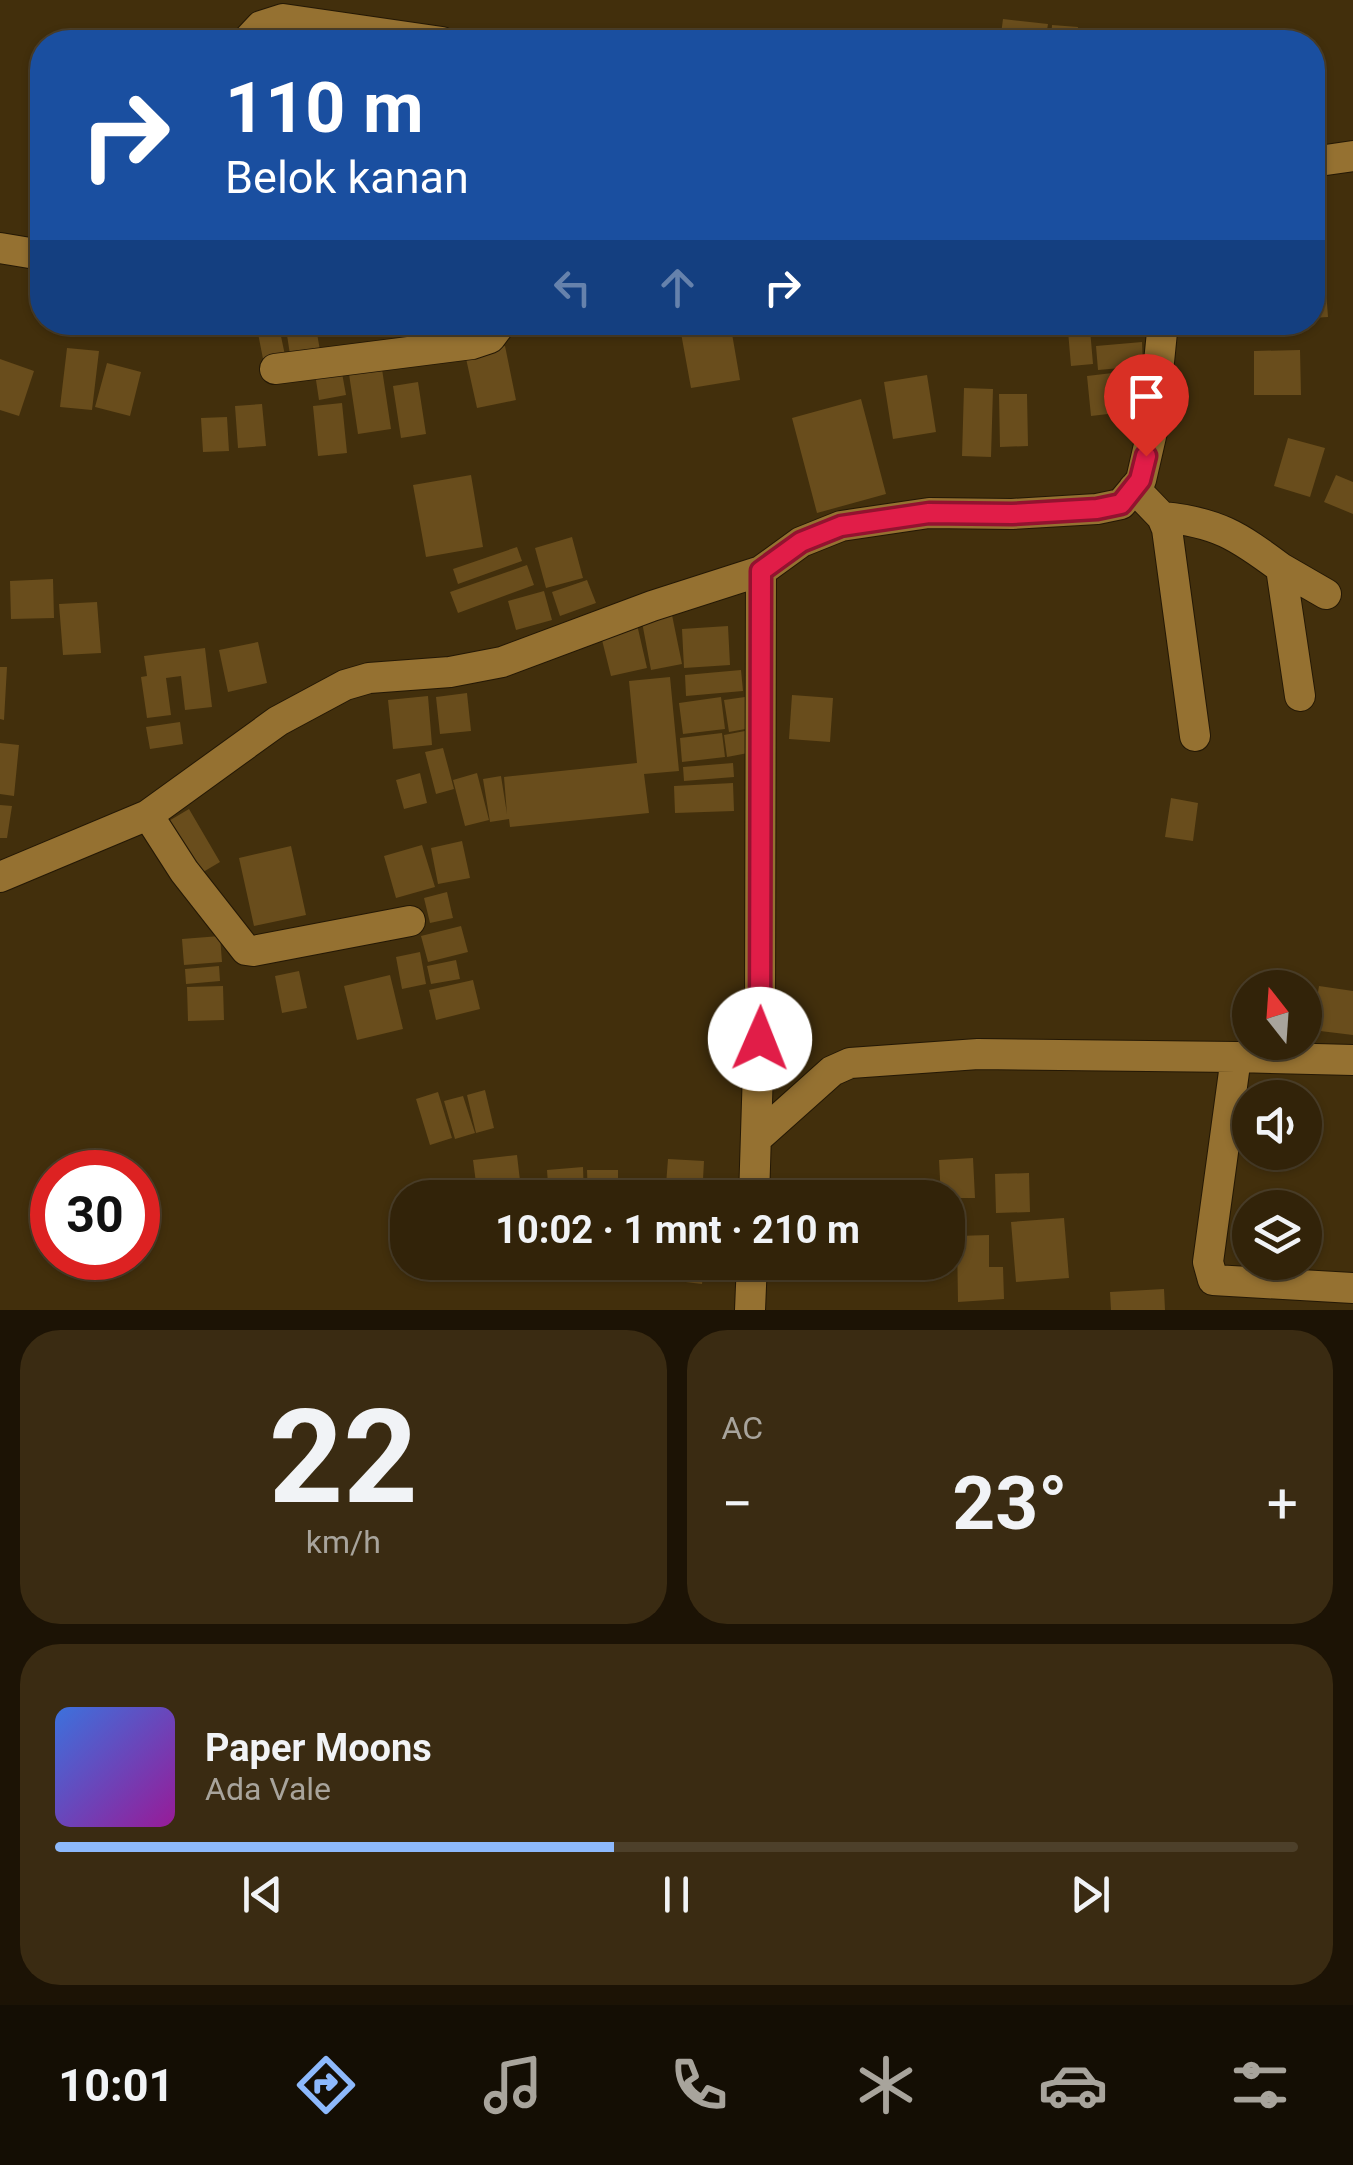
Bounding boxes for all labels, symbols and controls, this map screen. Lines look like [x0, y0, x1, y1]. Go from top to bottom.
text: 110 m [225, 67, 424, 149]
icon: right [60, 70, 190, 200]
text: Belok kanan [225, 151, 469, 204]
icon: left [545, 260, 600, 315]
icon: ahead [650, 260, 705, 315]
icon: right [755, 260, 810, 315]
pin [1104, 354, 1189, 457]
icon: arrive [1119, 369, 1174, 424]
north arrow [1232, 970, 1322, 1060]
map controls [1232, 970, 1322, 1280]
position arrow [708, 987, 812, 1091]
button: sound [1232, 1080, 1322, 1170]
speed limit sign: 30 [30, 1150, 160, 1280]
button: layers [1232, 1190, 1322, 1280]
text: 10:02 · 1 mnt · 210 m [495, 1208, 860, 1252]
text: 22 [269, 1381, 418, 1534]
text: AC [722, 1409, 763, 1447]
text: 23° [952, 1459, 1068, 1547]
text: − [722, 1472, 753, 1536]
text: + [1267, 1472, 1298, 1536]
text: km/h [306, 1523, 381, 1561]
text: Paper Moons [205, 1726, 432, 1770]
text: Ada Vale [205, 1770, 331, 1808]
icon: previous [235, 1867, 290, 1922]
icon: pause [649, 1867, 704, 1922]
icon: next [1063, 1867, 1118, 1922]
icon: directions [291, 2050, 361, 2120]
icon: music [478, 2050, 548, 2120]
icon: phone [664, 2050, 734, 2120]
icon: climate [851, 2050, 921, 2120]
icon: car [1038, 2050, 1108, 2120]
icon: filters [1225, 2050, 1295, 2120]
text: 10:01 [58, 2059, 174, 2112]

